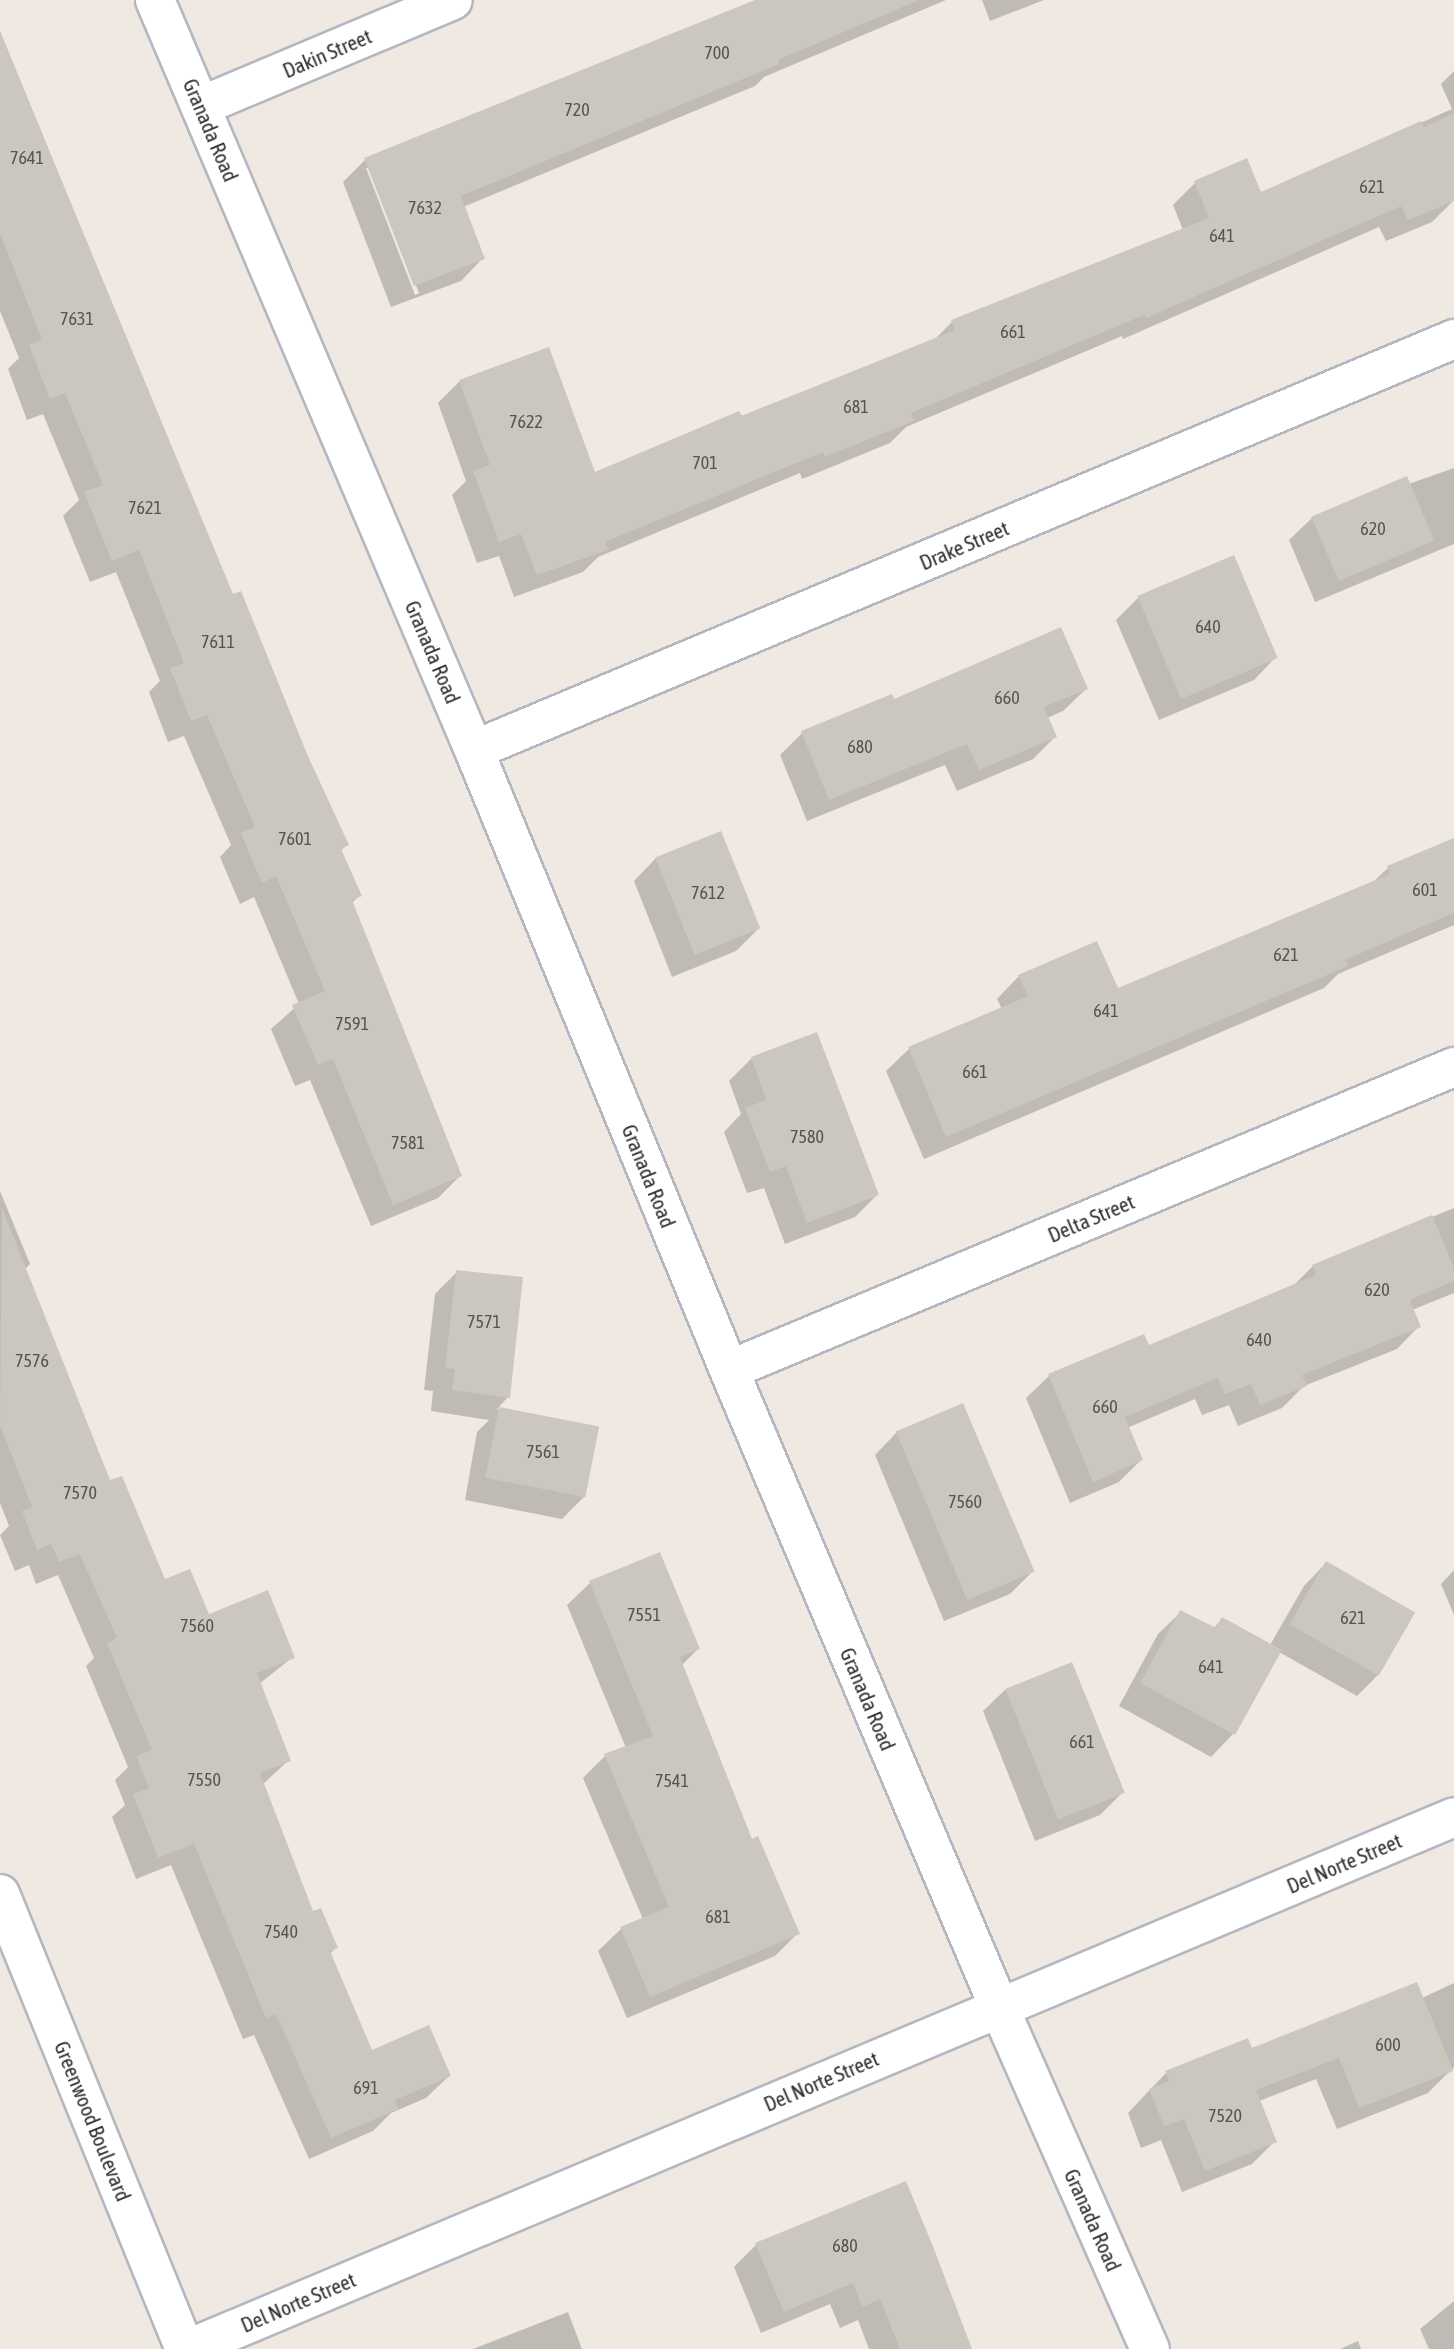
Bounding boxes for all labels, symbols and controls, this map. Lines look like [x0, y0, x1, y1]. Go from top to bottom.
street label: Dakin Street [279, 23, 375, 83]
house number: 700 [704, 42, 730, 64]
street label: Granada Road [178, 75, 244, 185]
house number: 720 [564, 99, 590, 121]
house number: 7641 [10, 147, 44, 169]
house number: 621 [1359, 176, 1385, 198]
house number: 7632 [408, 197, 442, 219]
house number: 641 [1209, 225, 1235, 247]
house number: 7631 [60, 308, 94, 330]
house number: 661 [1000, 321, 1026, 343]
house number: 681 [843, 396, 869, 418]
house number: 7622 [509, 411, 543, 433]
house number: 701 [692, 452, 718, 474]
house number: 7621 [128, 497, 162, 519]
street label: Drake Street [916, 515, 1012, 575]
house number: 620 [1360, 518, 1386, 540]
street label: Granada Road [400, 597, 466, 707]
house number: 640 [1195, 616, 1221, 638]
house number: 7611 [201, 631, 235, 653]
house number: 660 [994, 687, 1020, 709]
house number: 680 [847, 736, 873, 758]
house number: 7601 [278, 828, 312, 850]
house number: 601 [1412, 879, 1438, 901]
house number: 7612 [691, 882, 725, 904]
house number: 621 [1273, 944, 1299, 966]
house number: 641 [1093, 1000, 1119, 1022]
house number: 7591 [335, 1013, 369, 1035]
house number: 661 [962, 1061, 988, 1083]
street label: Granada Road [617, 1121, 681, 1231]
house number: 7580 [790, 1126, 824, 1148]
house number: 7581 [391, 1132, 425, 1154]
street label: Delta Street [1044, 1189, 1138, 1247]
house number: 620 [1364, 1279, 1390, 1301]
house number: 7571 [467, 1311, 501, 1333]
house number: 640 [1246, 1329, 1272, 1351]
house number: 7576 [15, 1350, 49, 1372]
house number: 660 [1092, 1396, 1118, 1418]
house number: 7561 [526, 1441, 560, 1463]
house number: 7570 [63, 1482, 97, 1504]
house number: 7560 [948, 1491, 982, 1513]
house number: 7551 [627, 1604, 661, 1626]
house number: 621 [1340, 1607, 1366, 1629]
house number: 7560 [180, 1615, 214, 1637]
street label: Granada Road [835, 1644, 901, 1754]
house number: 641 [1198, 1656, 1224, 1678]
house number: 661 [1069, 1731, 1095, 1753]
house number: 7550 [187, 1769, 221, 1791]
house number: 7541 [655, 1770, 689, 1792]
street label: Del Norte Street [1283, 1828, 1405, 1898]
house number: 681 [705, 1906, 731, 1928]
house number: 7540 [264, 1921, 298, 1943]
house number: 600 [1375, 2034, 1401, 2056]
street label: Greenwood Boulevard [49, 2037, 137, 2205]
street label: Del Norte Street [760, 2046, 882, 2116]
house number: 691 [353, 2077, 379, 2099]
house number: 7520 [1208, 2105, 1242, 2127]
street label: Granada Road [1059, 2165, 1127, 2275]
house number: 680 [832, 2235, 858, 2257]
street label: Del Norte Street [237, 2267, 359, 2337]

